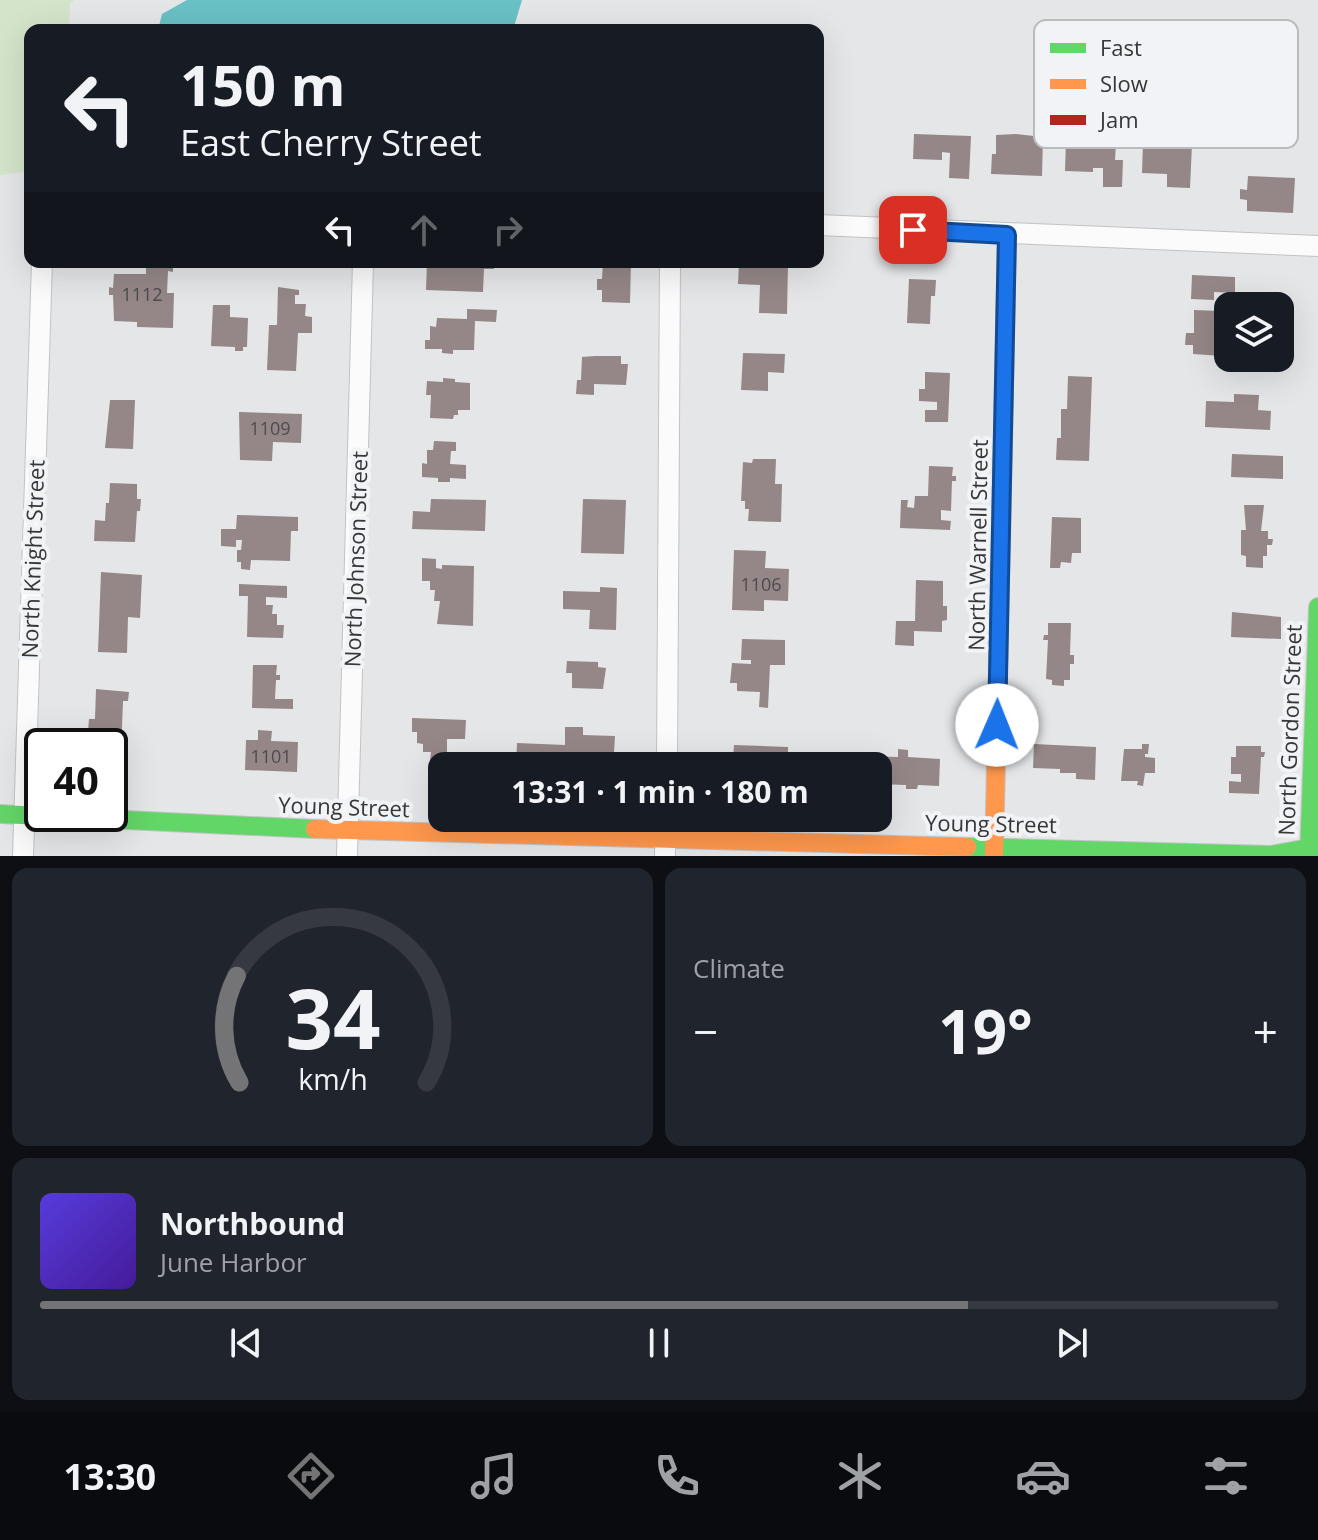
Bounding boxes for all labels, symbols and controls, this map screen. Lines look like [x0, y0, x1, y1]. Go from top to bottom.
legend [1034, 20, 1298, 148]
text: Fast [1100, 32, 1142, 62]
text: 150 m [180, 46, 346, 122]
icon: left [48, 56, 152, 160]
text: Slow [1100, 68, 1148, 98]
text: Jam [1098, 104, 1139, 134]
text: East Cherry Street [180, 118, 482, 167]
pin [879, 196, 947, 264]
icon: left [318, 208, 362, 252]
icon: ahead [402, 208, 446, 252]
icon: right [486, 208, 530, 252]
icon: arrive [891, 208, 935, 252]
house number: 1112 [121, 282, 163, 306]
map controls [1214, 292, 1294, 372]
button: layers [1214, 292, 1294, 372]
house number: 1109 [249, 416, 291, 440]
street label: North Warnell Street [960, 439, 994, 651]
street label: North Johnson Street [336, 450, 374, 668]
street label: North Knight Street [14, 459, 50, 659]
house number: 1106 [740, 572, 782, 596]
street label: North Gordon Street [1270, 624, 1308, 836]
position arrow [955, 683, 1039, 767]
speed limit sign: 40 [24, 728, 128, 832]
house number: 1101 [250, 744, 292, 768]
text: 13:31 · 1 min · 180 m [511, 771, 809, 812]
street label: Young Street [278, 789, 410, 823]
street label: Young Street [925, 807, 1057, 839]
text: Climate [693, 950, 785, 986]
text: 34 [285, 960, 380, 1073]
text: 19° [938, 990, 1033, 1072]
text: − [693, 1001, 718, 1061]
text: + [1253, 1001, 1278, 1061]
text: km/h [298, 1059, 367, 1098]
text: Northbound [160, 1203, 345, 1244]
text: June Harbor [160, 1244, 307, 1280]
icon: previous [224, 1321, 268, 1365]
icon: pause [637, 1321, 681, 1365]
icon: next [1050, 1321, 1094, 1365]
icon: directions [283, 1448, 339, 1504]
icon: music [466, 1448, 522, 1504]
icon: phone [649, 1448, 705, 1504]
icon: climate [832, 1448, 888, 1504]
icon: car [1015, 1448, 1071, 1504]
icon: filters [1198, 1448, 1254, 1504]
text: 13:30 [64, 1452, 156, 1501]

